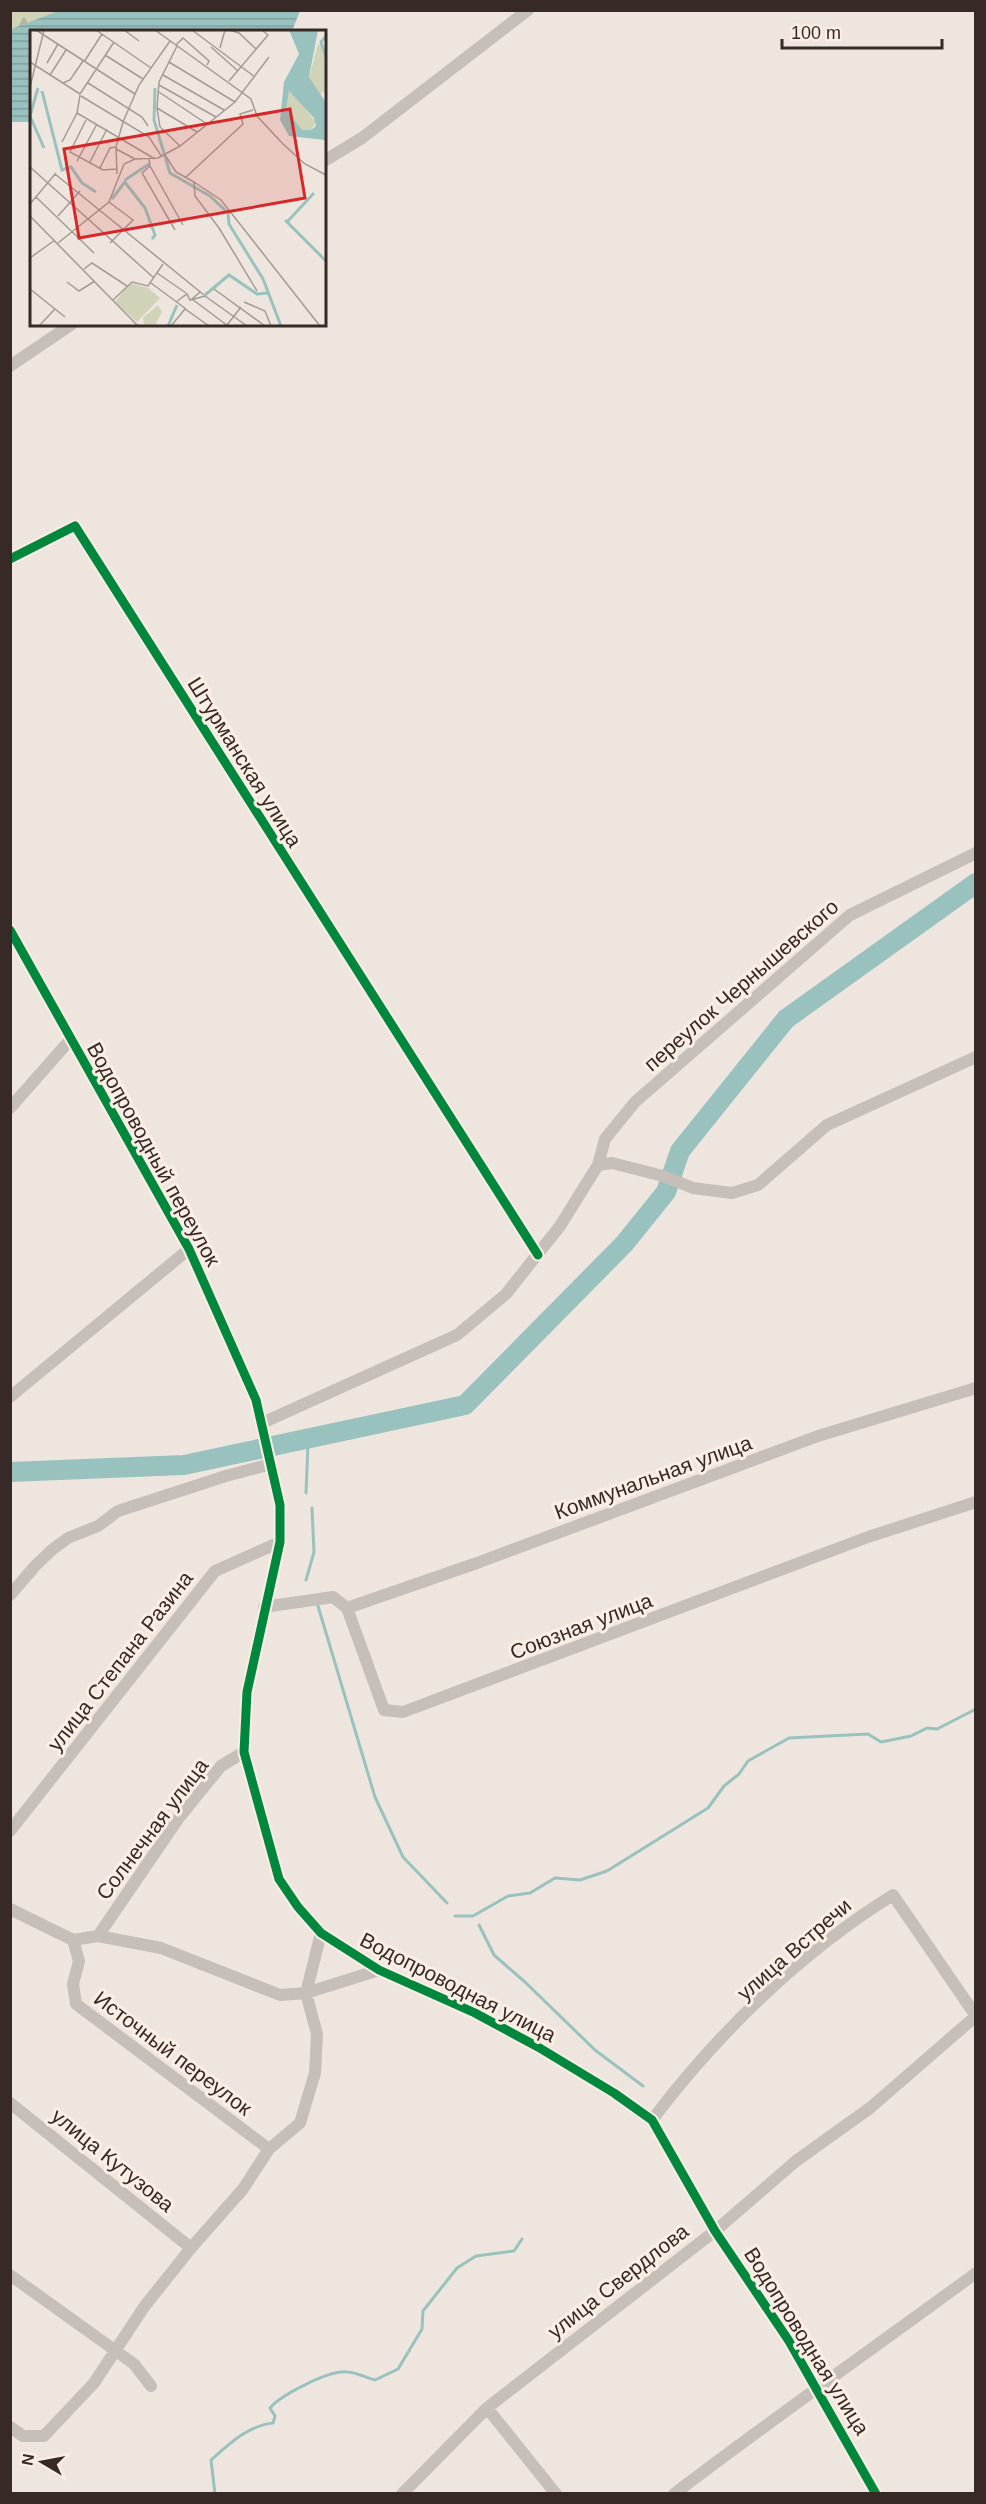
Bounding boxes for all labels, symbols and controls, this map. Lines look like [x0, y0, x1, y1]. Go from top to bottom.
scale bar [782, 12, 942, 50]
text: 100 m [791, 23, 841, 43]
inset map [30, 30, 326, 326]
street label: Штурманская улица [183, 673, 307, 851]
street label: переулок Чернышевского [639, 895, 843, 1075]
street label: Водопроводный переулок [83, 1038, 226, 1271]
street label: Коммунальная улица [551, 1430, 755, 1523]
street label: улица Степана Разина [43, 1566, 197, 1755]
street label: Союзная улица [507, 1588, 656, 1664]
street label: Солнечная улица [92, 1754, 213, 1904]
street label: улица Встречи [732, 1893, 856, 2005]
street label: Водопроводная улица [356, 1928, 560, 2047]
street label: Источный переулок [90, 1986, 257, 2120]
street label: улица Кутузова [47, 2104, 179, 2216]
street label: улица Свердлова [543, 2219, 693, 2343]
street label: Водопроводная улица [740, 2243, 874, 2439]
north arrow [12, 2432, 72, 2492]
text: N [18, 2452, 37, 2467]

